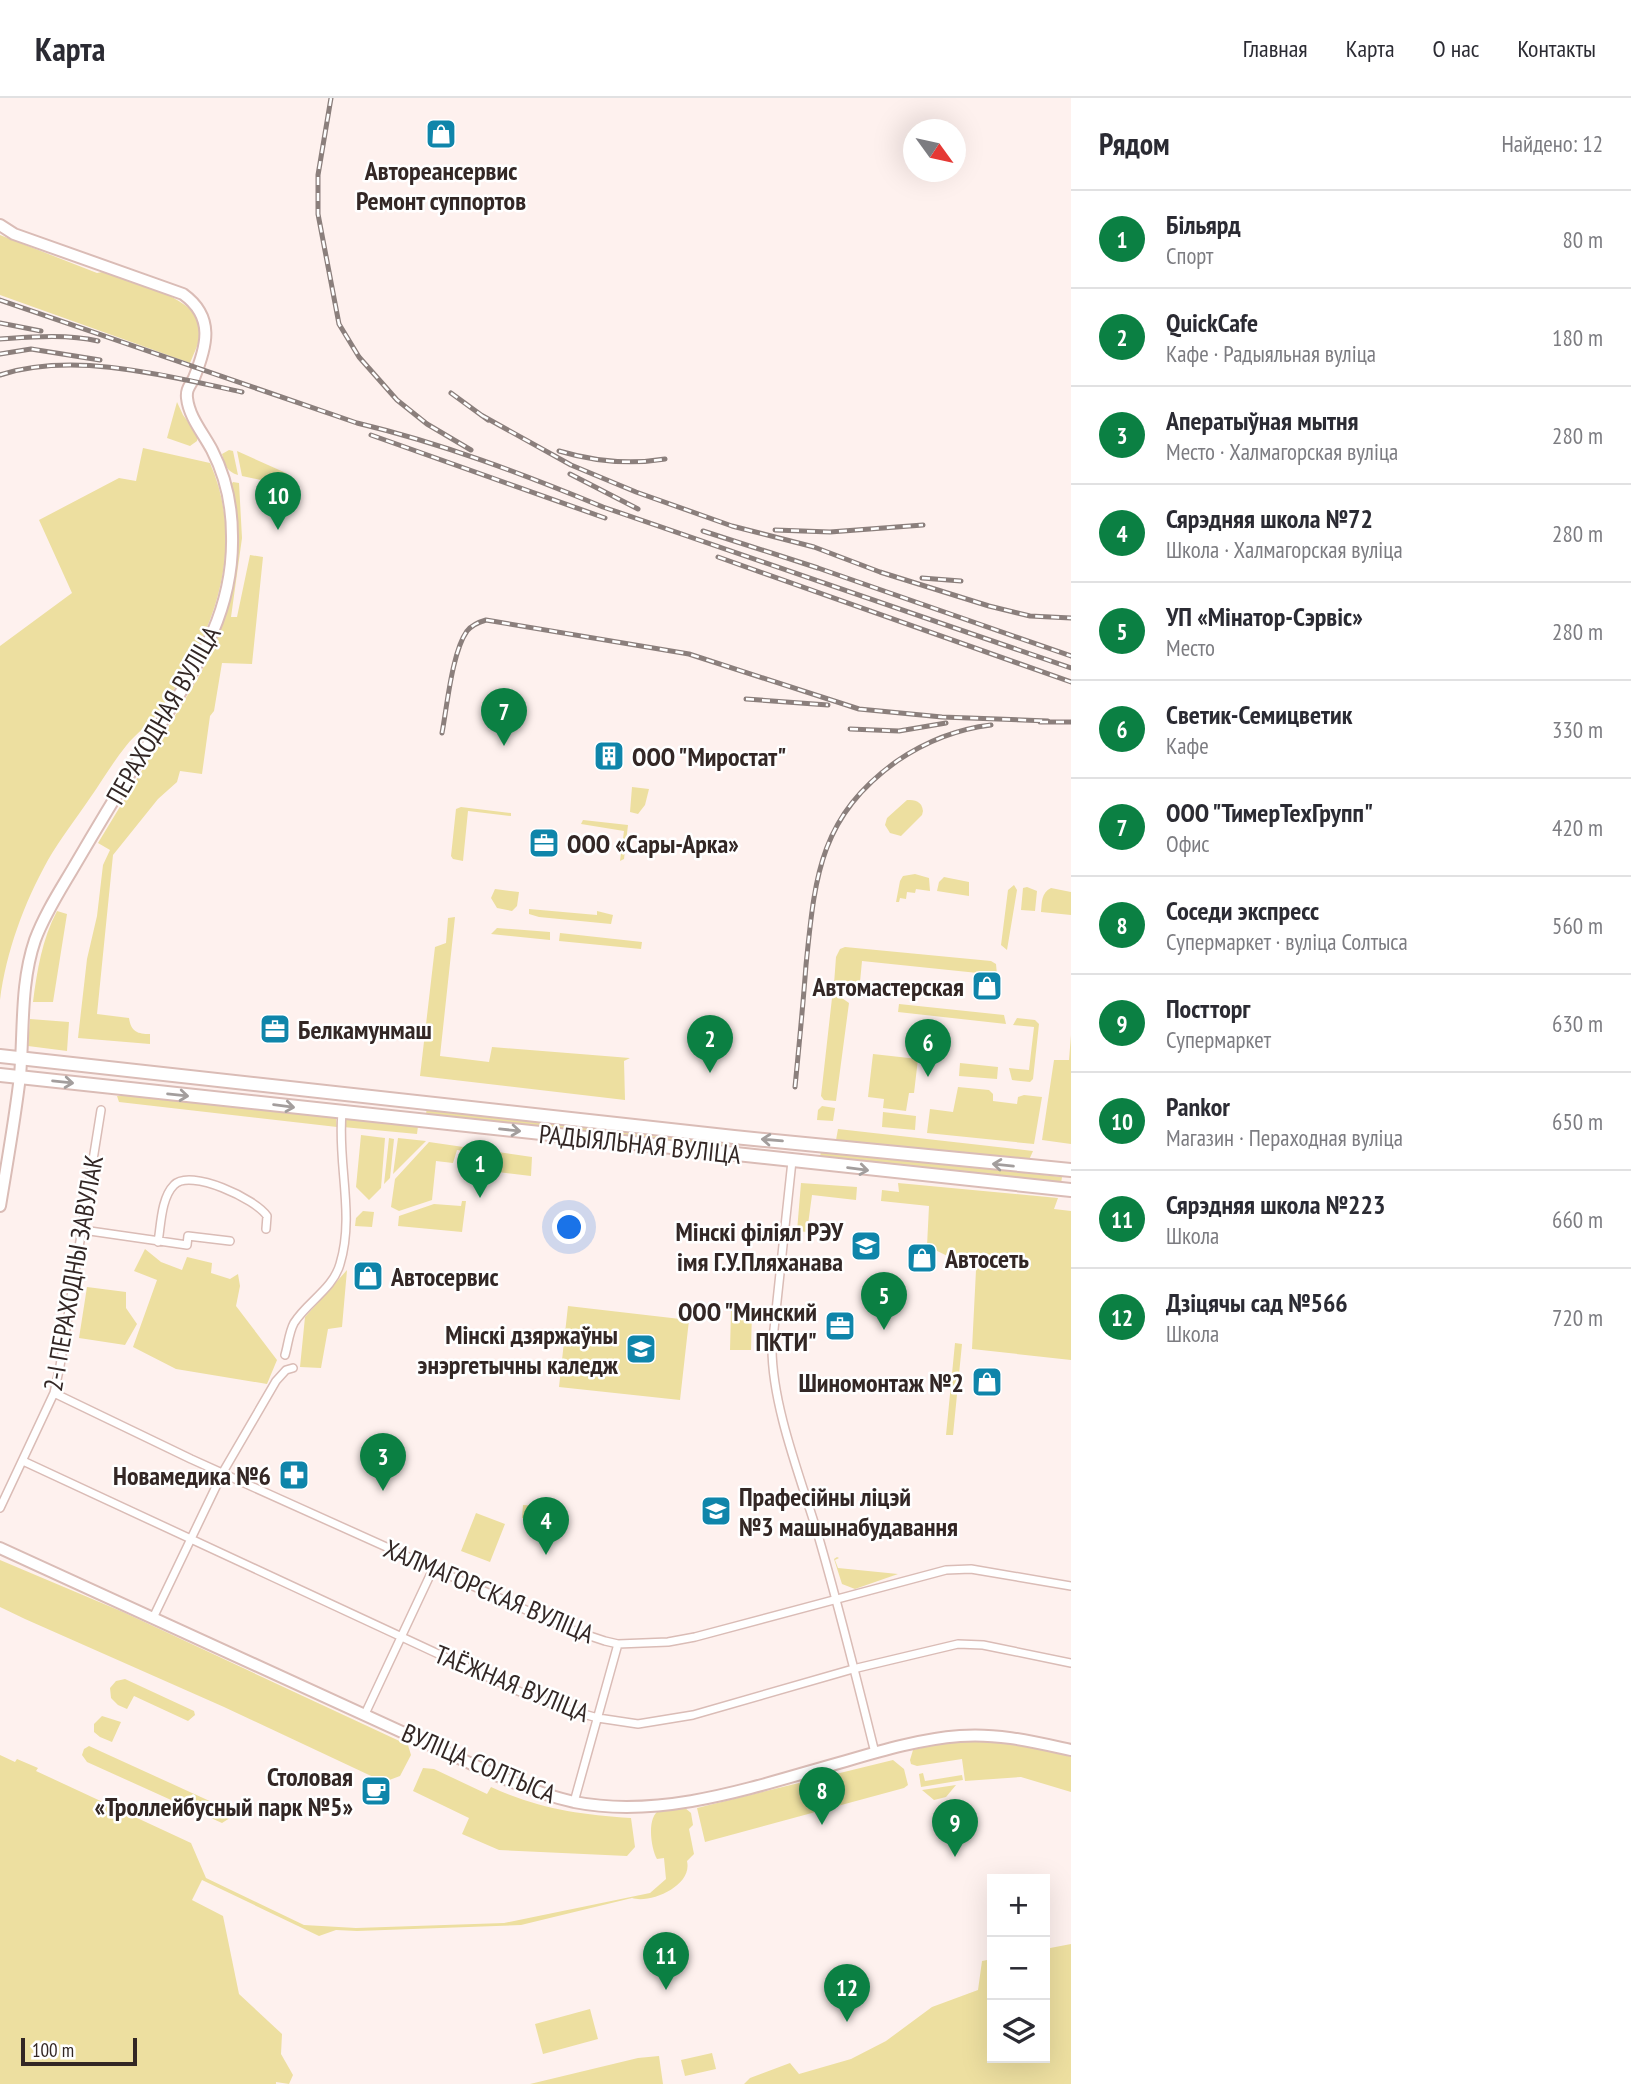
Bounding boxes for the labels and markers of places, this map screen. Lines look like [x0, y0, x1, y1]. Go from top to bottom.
shop icon: Автореансервис Ремонт суппортов [424, 117, 458, 151]
place label: Автореансервис Ремонт суппортов [356, 154, 526, 217]
pin: 10 [255, 472, 301, 530]
pin: 7 [481, 688, 527, 746]
building icon: ООО "Миростат" [592, 739, 626, 773]
place label: ООО "Миростат" [632, 740, 786, 773]
office icon: ООО «Сары-Арка» [527, 826, 561, 860]
place label: ООО «Сары-Арка» [567, 827, 739, 860]
shop icon: Автомастерская [970, 969, 1004, 1003]
place label: Автомастерская [811, 970, 964, 1003]
office icon: Белкамунмаш [258, 1012, 292, 1046]
place label: Белкамунмаш [298, 1013, 432, 1046]
pin: 2 [687, 1015, 733, 1073]
pin: 6 [905, 1019, 951, 1077]
pin: 1 [457, 1140, 503, 1198]
place label: Мінскі філіял РЭУ імя Г.У.Пляханава [676, 1215, 844, 1278]
school or university icon: Мінскі філіял РЭУ імя Г.У.Пляханава [849, 1229, 883, 1263]
shop icon: Автосеть [905, 1241, 939, 1275]
place label: Автосеть [944, 1242, 1029, 1275]
shop icon: Автосервис [351, 1259, 385, 1293]
place label: Автосервис [390, 1260, 498, 1293]
pin: 5 [861, 1272, 907, 1330]
place label: ООО "Минский ПКТИ" [678, 1295, 817, 1358]
office icon: ООО "Минский ПКТИ" [823, 1309, 857, 1343]
place label: Мінскі дзяржаўны энэргетычны каледж [418, 1318, 619, 1381]
school or university icon: Мінскі дзяржаўны энэргетычны каледж [624, 1332, 658, 1366]
shop icon: Шиномонтаж №2 [970, 1365, 1004, 1399]
place label: Шиномонтаж №2 [798, 1366, 964, 1399]
pin: 3 [360, 1433, 406, 1491]
pharmacy icon: Новамедика №6 [277, 1458, 311, 1492]
place label: Новамедика №6 [113, 1459, 271, 1492]
place label: Прафесійны ліцэй №3 машынабудавання [739, 1480, 958, 1543]
school or university icon: Прафесійны ліцэй №3 машынабудавання [699, 1494, 733, 1528]
pin: 4 [523, 1497, 569, 1555]
place label: Столовая «Троллейбусный парк №5» [95, 1760, 353, 1823]
pin: 8 [799, 1767, 845, 1825]
cafe icon: Столовая «Троллейбусный парк №5» [359, 1774, 393, 1808]
pin: 9 [932, 1799, 978, 1857]
pin: 11 [643, 1932, 689, 1990]
pin: 12 [824, 1964, 870, 2022]

